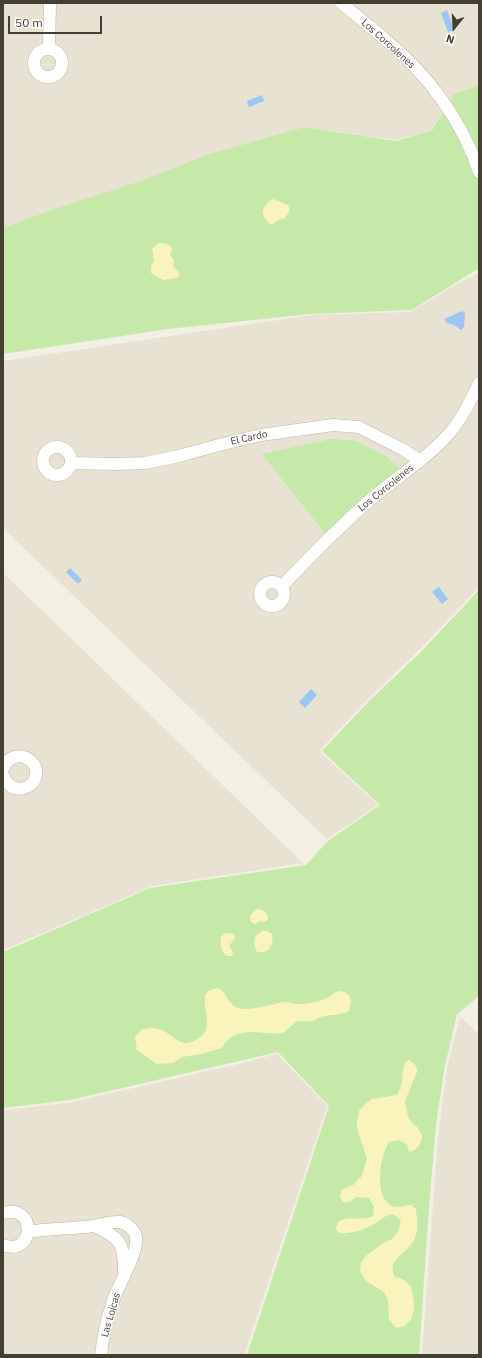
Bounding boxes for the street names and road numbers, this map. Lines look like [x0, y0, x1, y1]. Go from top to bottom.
street label: Los Corcolenes [359, 17, 417, 71]
street label: El Cardo [229, 428, 269, 448]
street label: Los Corcolenes [356, 462, 416, 514]
street label: Las Loicas [99, 1291, 123, 1339]

